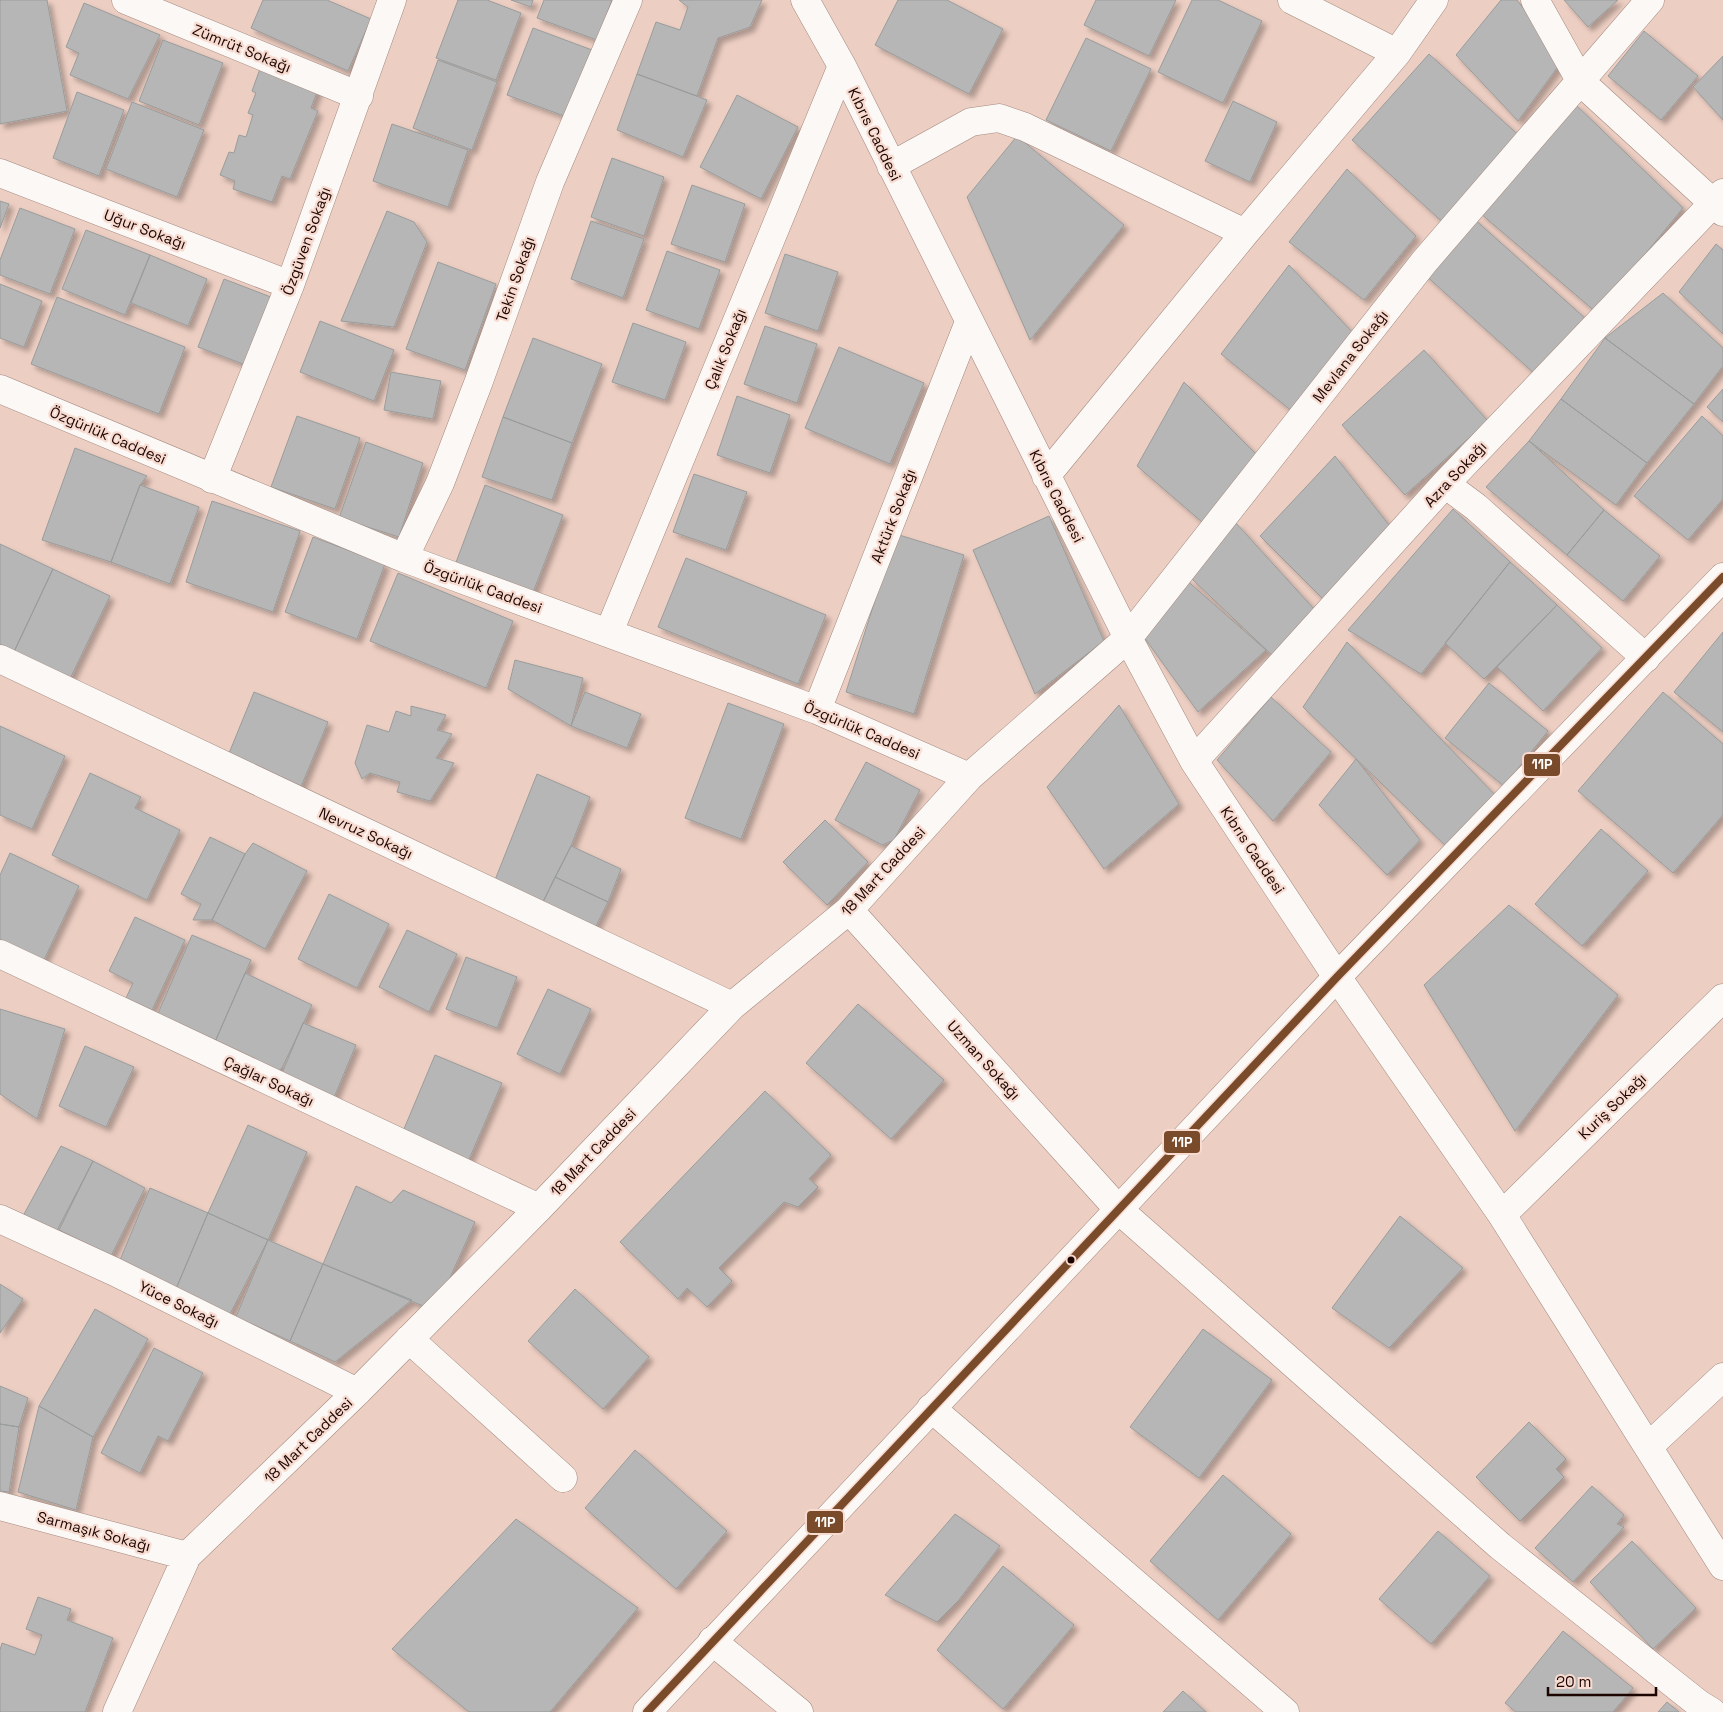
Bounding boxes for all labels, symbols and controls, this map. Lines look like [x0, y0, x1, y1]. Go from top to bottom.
street label: Zümrüt Sokağı [190, 20, 294, 76]
street label: Kıbrıs Caddesi [844, 84, 906, 184]
street label: Özgüven Sokağı [278, 184, 334, 298]
street label: Uğur Sokağı [101, 205, 189, 253]
street label: Tekin Sokağı [492, 234, 538, 324]
street label: Çalık Sokağı [700, 306, 750, 392]
street label: Mevlana Sokağı [1308, 306, 1392, 406]
street label: Özgürlük Caddesi [47, 402, 169, 468]
street label: Azra Sokağı [1420, 437, 1490, 511]
street label: Kıbrıs Caddesi [1026, 447, 1088, 545]
street label: Aktürk Sokağı [866, 466, 920, 566]
street label: Özgürlük Caddesi [421, 557, 545, 617]
street label: Özgürlük Caddesi [801, 697, 923, 763]
line badge: 11P [1523, 753, 1561, 777]
text: 11P [1531, 755, 1553, 773]
street label: Nevruz Sokağı [316, 803, 416, 863]
street label: Kıbrıs Caddesi [1217, 803, 1289, 897]
street label: 18 Mart Caddesi [837, 822, 929, 920]
street label: Uzman Sokağı [943, 1016, 1025, 1104]
street label: Çağlar Sokağı [221, 1052, 317, 1110]
street label: Kuriş Sokağı [1574, 1069, 1650, 1143]
street label: 18 Mart Caddesi [546, 1104, 640, 1200]
line badge: 11P [1163, 1130, 1201, 1154]
text: 11P [1171, 1133, 1193, 1151]
unlabelled marker [1066, 1255, 1076, 1265]
street label: Yüce Sokağı [136, 1276, 222, 1332]
street label: 18 Mart Caddesi [260, 1393, 356, 1487]
street label: Sarmaşık Sokağı [35, 1507, 153, 1555]
line badge: 11P [806, 1510, 844, 1534]
text: 11P [814, 1513, 836, 1531]
scale bar [1548, 1664, 1656, 1696]
text: 20 m [1556, 1672, 1591, 1691]

